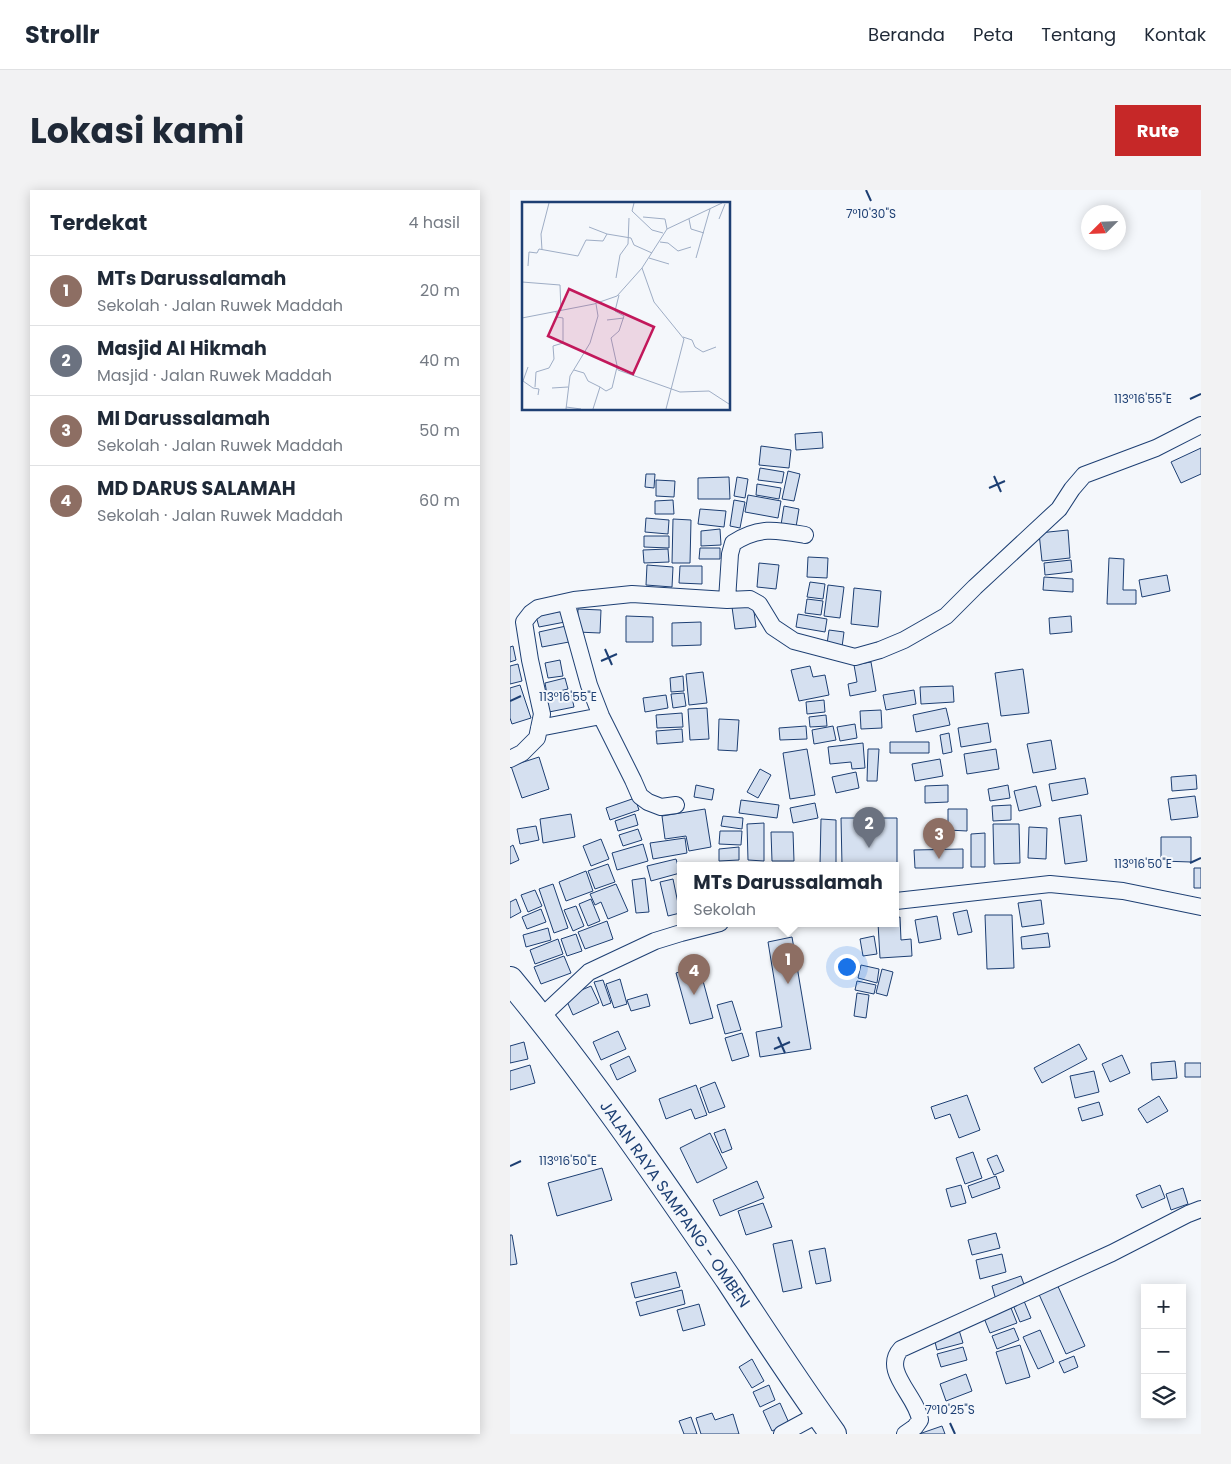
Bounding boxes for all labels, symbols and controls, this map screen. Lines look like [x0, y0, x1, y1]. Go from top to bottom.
text: Strollr [25, 18, 100, 51]
text: Beranda [868, 22, 945, 47]
text: Peta [973, 22, 1013, 47]
text: Tentang [1041, 22, 1116, 47]
text: Kontak [1144, 22, 1206, 47]
button: Rute [1115, 105, 1201, 156]
text: Lokasi kami [30, 106, 244, 155]
inset map [522, 202, 730, 410]
text: 7°10'30"S [846, 205, 896, 222]
north arrow [1081, 205, 1126, 250]
text: Terdekat [50, 208, 147, 237]
text: 4 hasil [408, 211, 460, 234]
text: MTs Darussalamah [97, 265, 286, 292]
text: 1 [63, 279, 69, 302]
text: 20 m [420, 279, 460, 302]
text: Sekolah · Jalan Ruwek Maddah [97, 294, 343, 317]
text: Masjid Al Hikmah [97, 335, 267, 362]
text: 2 [61, 349, 71, 372]
text: 40 m [419, 349, 460, 372]
text: Masjid · Jalan Ruwek Maddah [97, 364, 332, 387]
text: 113°16'55"E [1114, 390, 1172, 407]
text: MI Darussalamah [97, 405, 270, 432]
text: 3 [61, 419, 71, 442]
text: 50 m [419, 419, 460, 442]
text: Sekolah · Jalan Ruwek Maddah [97, 434, 343, 457]
text: MD DARUS SALAMAH [97, 475, 296, 502]
text: 4 [61, 489, 71, 512]
text: 60 m [419, 489, 460, 512]
text: Sekolah · Jalan Ruwek Maddah [97, 504, 343, 527]
text: 113°16'55"E [539, 688, 597, 705]
pin: 2 [853, 807, 885, 848]
pin: 3 [923, 818, 955, 859]
text: 113°16'50"E [1114, 855, 1172, 872]
popup [677, 862, 899, 927]
text: MTs Darussalamah [693, 869, 883, 896]
text: Sekolah [693, 898, 756, 921]
pin: 1 [772, 943, 804, 984]
pin: 4 [678, 954, 710, 995]
your location [834, 954, 860, 980]
street label: JALAN RAYA SAMPANG - OMBEN [594, 1096, 756, 1312]
text: 113°16'50"E [539, 1152, 597, 1169]
map controls [1141, 1284, 1186, 1419]
button: + [1141, 1284, 1186, 1329]
button: − [1141, 1329, 1186, 1374]
button: layers [1141, 1374, 1186, 1419]
text: 7°10'25"S [925, 1401, 975, 1418]

